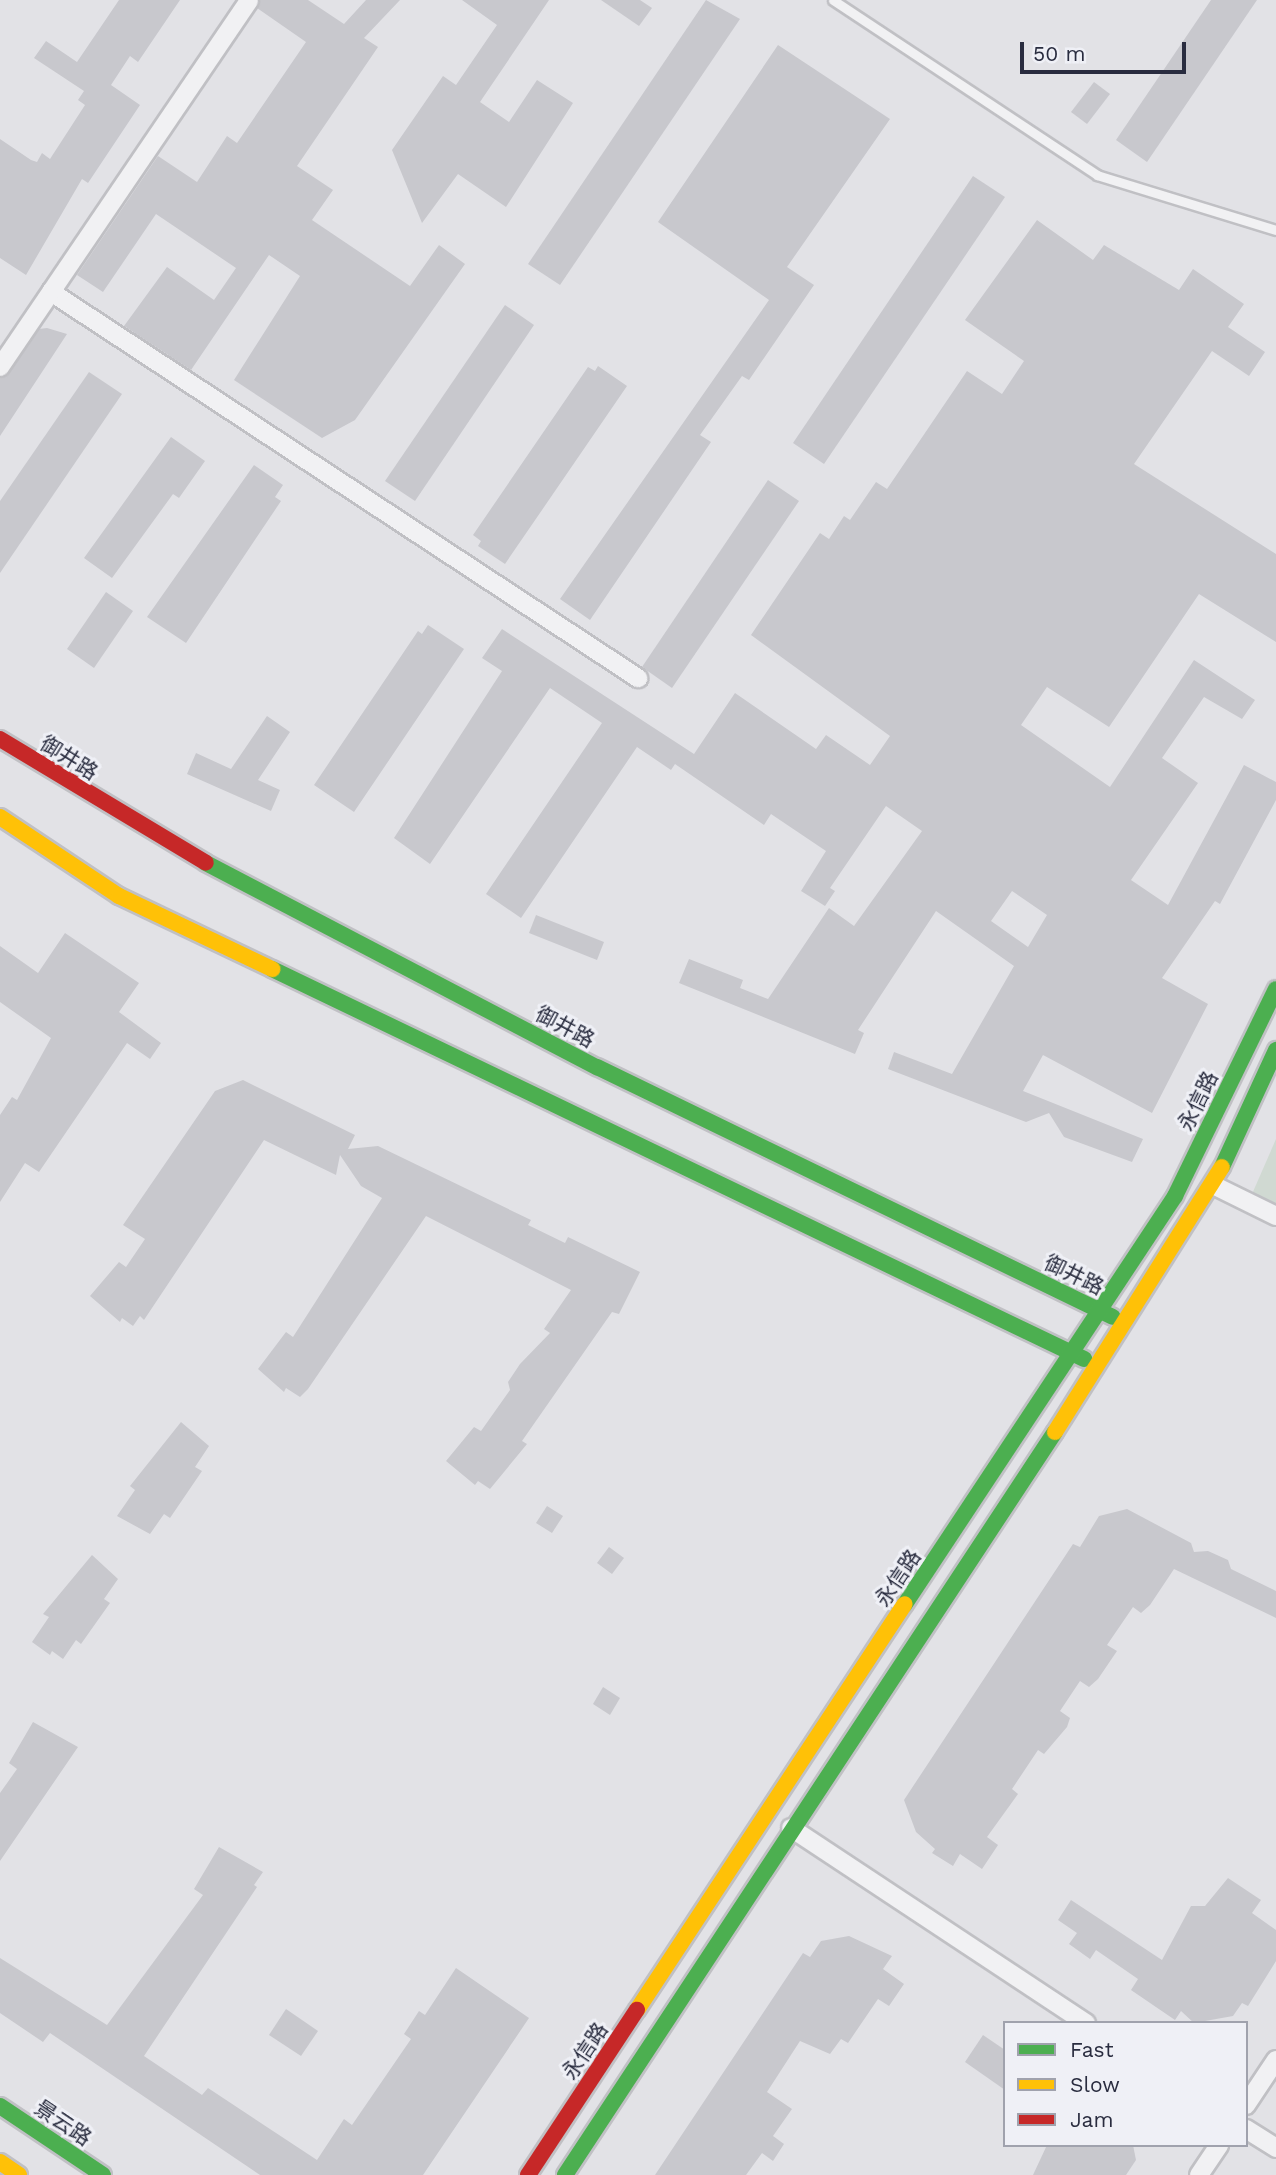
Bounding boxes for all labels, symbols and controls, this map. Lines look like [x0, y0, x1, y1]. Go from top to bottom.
scale bar [1024, 28, 1190, 72]
text: 50 m [1033, 41, 1085, 66]
street label: 御井路 [36, 731, 102, 785]
street label: 御井路 [531, 1001, 599, 1053]
street label: 永信路 [1173, 1067, 1223, 1135]
street label: 御井路 [1040, 1250, 1108, 1300]
street label: 永信路 [870, 1545, 926, 1611]
street label: 永信路 [557, 2018, 613, 2084]
legend [1003, 2021, 1248, 2147]
text: Fast [1070, 2037, 1114, 2062]
text: Slow [1070, 2072, 1120, 2097]
street label: 景云路 [30, 2095, 96, 2151]
text: Jam [1070, 2107, 1113, 2132]

